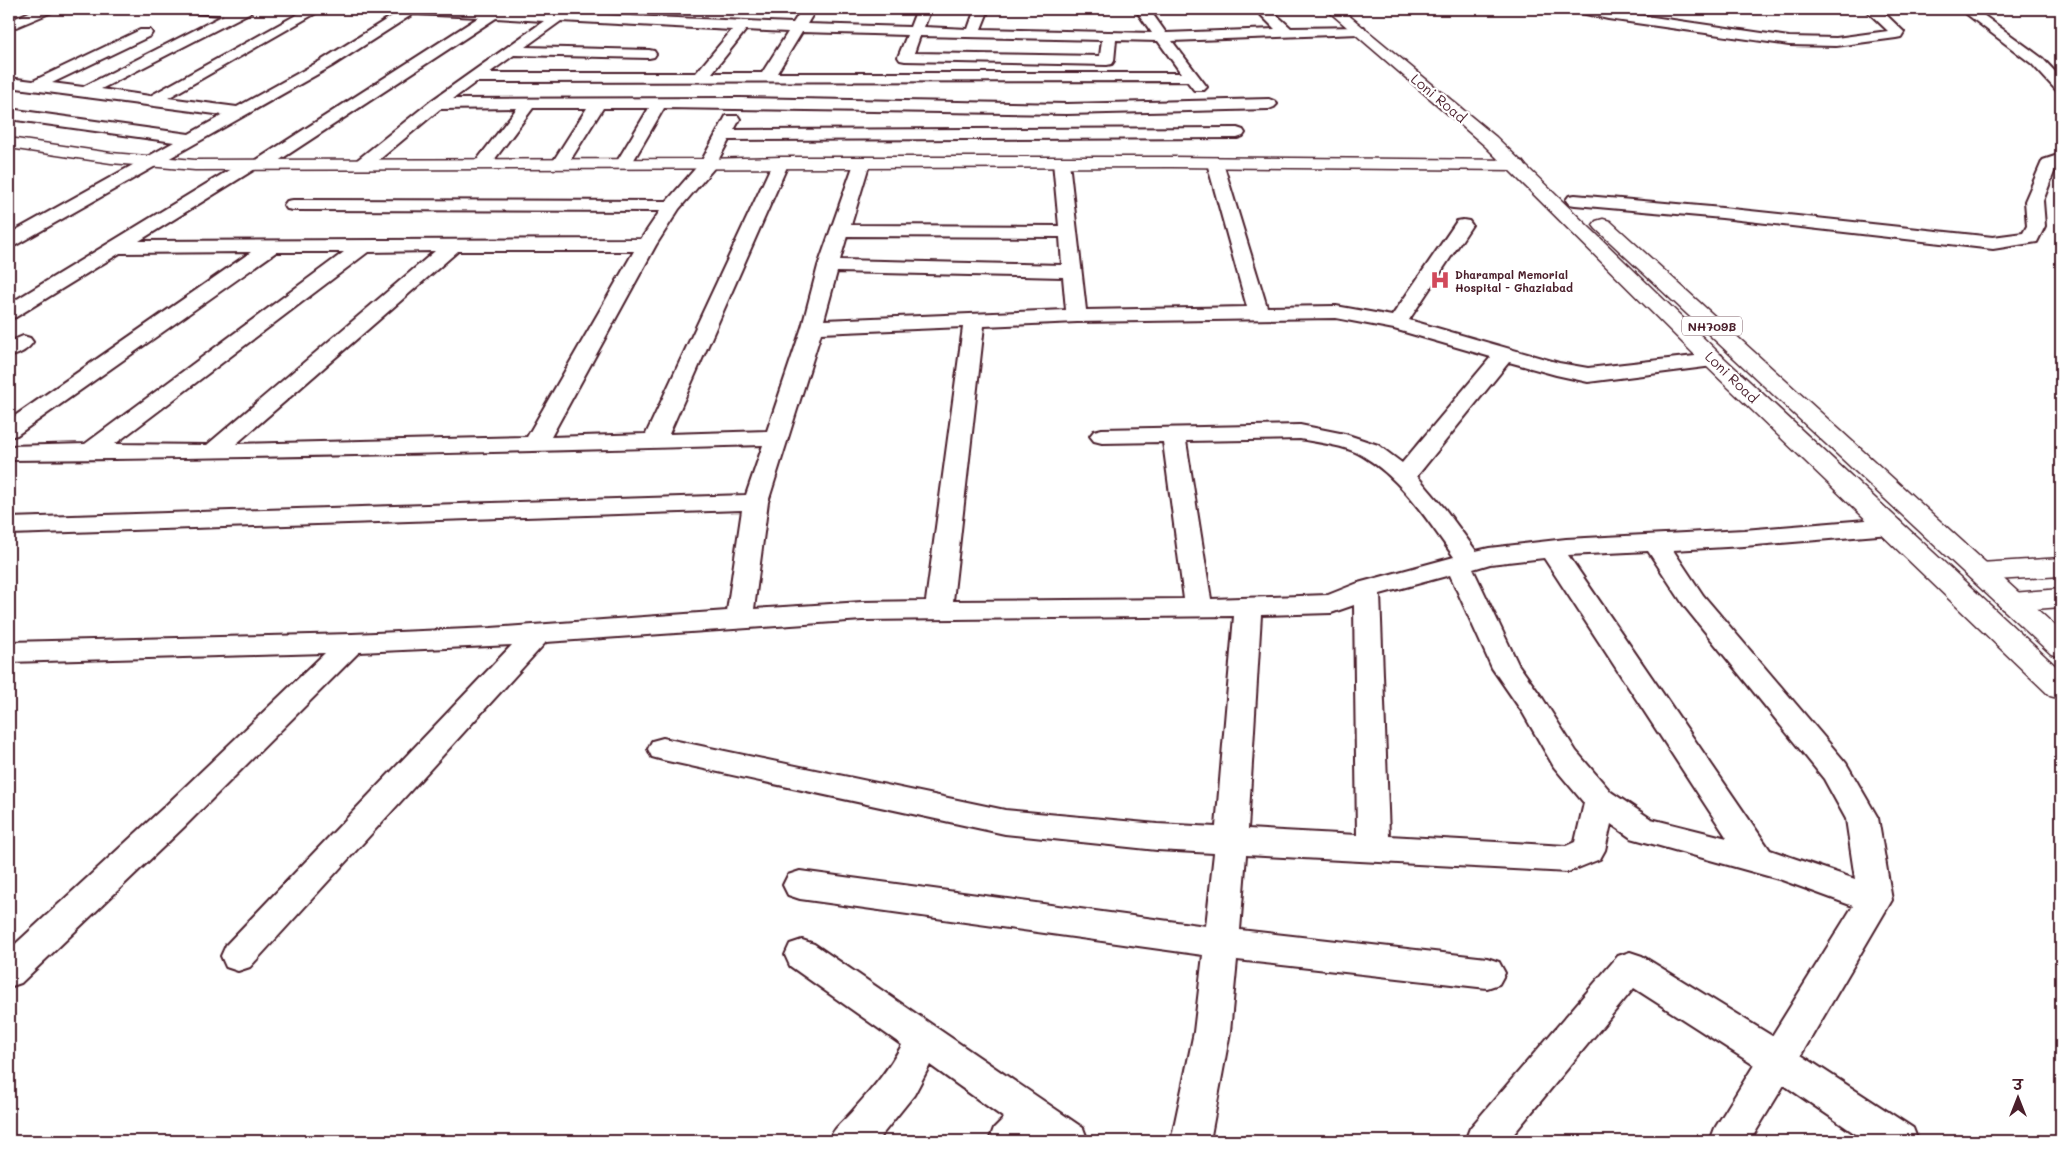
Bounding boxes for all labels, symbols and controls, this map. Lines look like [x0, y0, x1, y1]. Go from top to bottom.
street label: Loni Road [1407, 69, 1471, 127]
place label: Dharampal Memorial Hospital - Ghaziabad [1455, 267, 1573, 295]
hospital icon: Dharampal Memorial Hospital - Ghaziabad [1429, 269, 1451, 291]
road number: NH709B [1682, 316, 1742, 336]
street label: Loni Road [1701, 347, 1763, 407]
north arrow [1992, 1072, 2042, 1122]
text: उ [2011, 1075, 2024, 1094]

